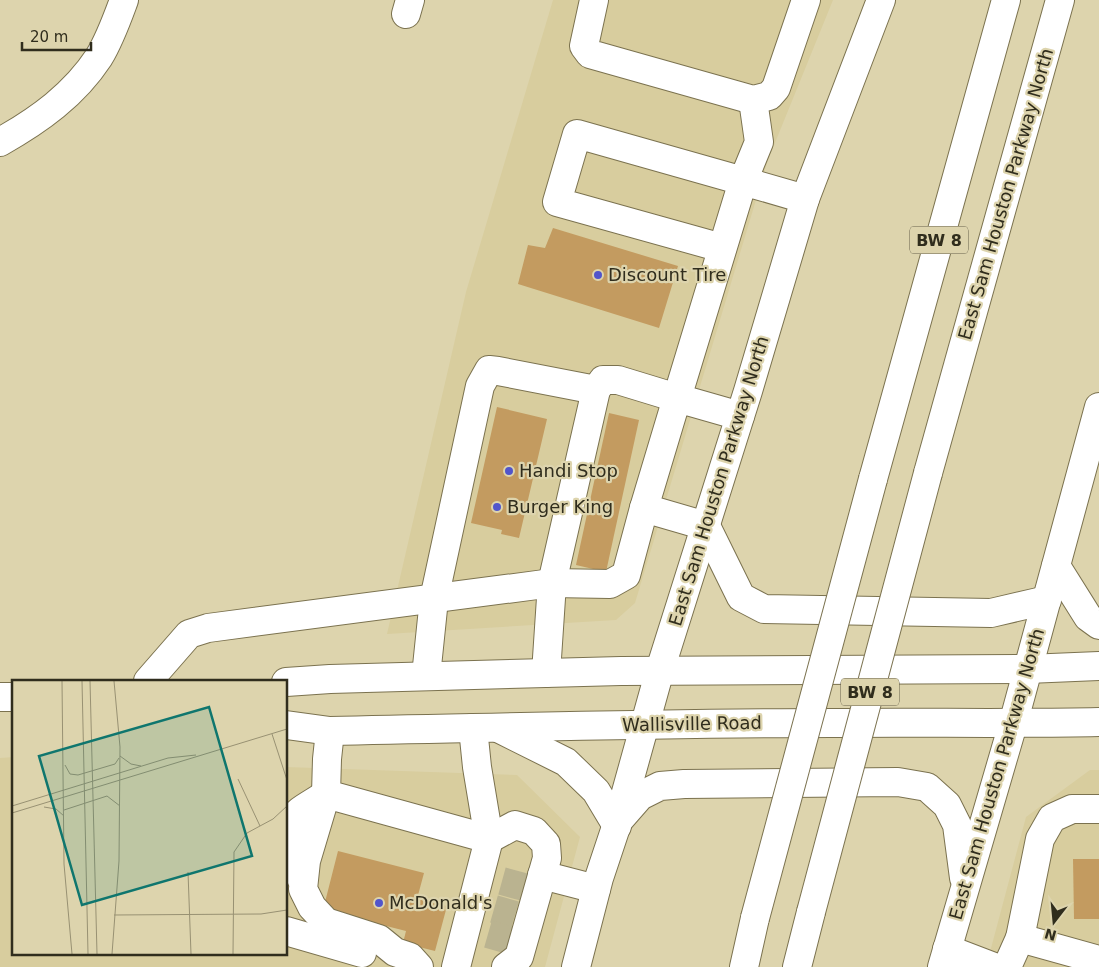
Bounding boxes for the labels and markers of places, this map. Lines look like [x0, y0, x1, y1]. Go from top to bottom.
place label: Discount Tire [608, 264, 726, 285]
marker: Discount Tire [592, 269, 604, 281]
place label: Handi Stop [519, 460, 618, 481]
marker: Handi Stop [503, 465, 515, 477]
place label: Burger King [507, 496, 613, 517]
marker: Burger King [491, 501, 503, 513]
place label: McDonald's [389, 892, 493, 913]
marker: McDonald's [373, 897, 385, 909]

